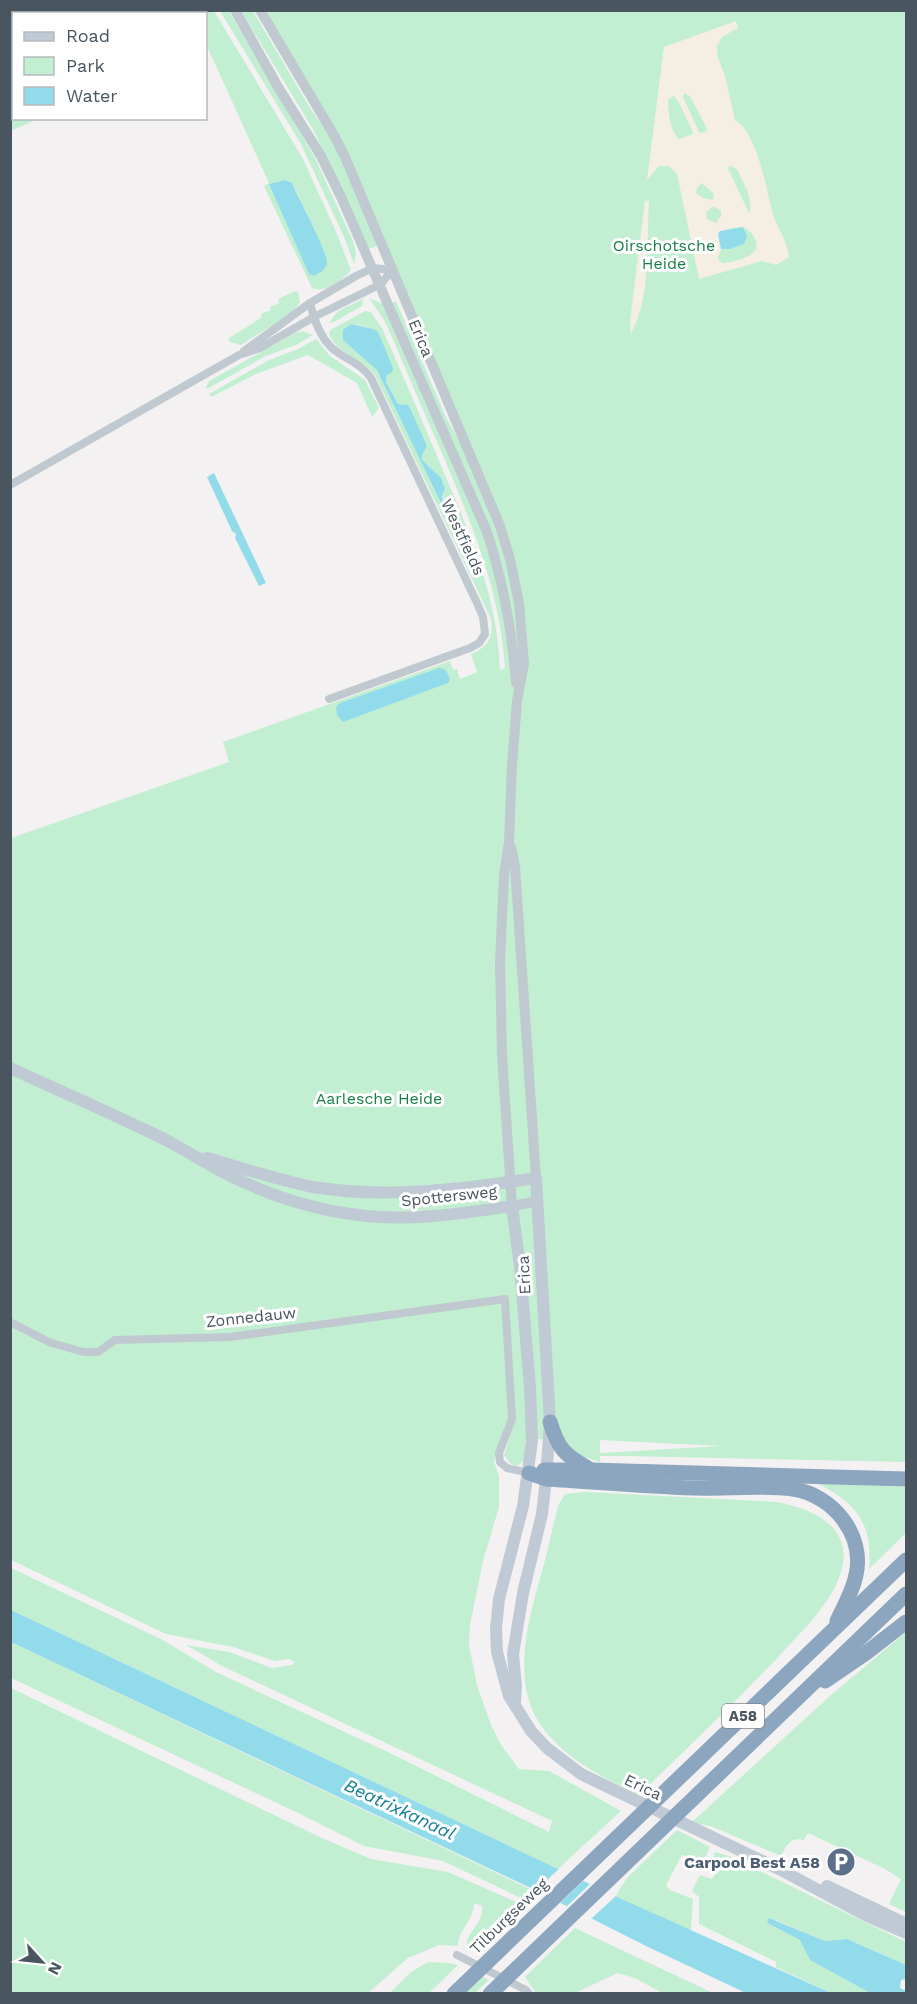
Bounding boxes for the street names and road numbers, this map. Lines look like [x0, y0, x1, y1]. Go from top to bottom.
street label: Erica [405, 316, 437, 360]
street label: Westfields [437, 496, 489, 578]
street label: Spottersweg [400, 1181, 498, 1210]
street label: Erica [513, 1255, 535, 1295]
street label: Zonnedauw [205, 1303, 297, 1331]
road number: A58 [722, 1704, 764, 1728]
street label: Erica [621, 1770, 665, 1804]
street label: Tilburgseweg [466, 1874, 552, 1958]

